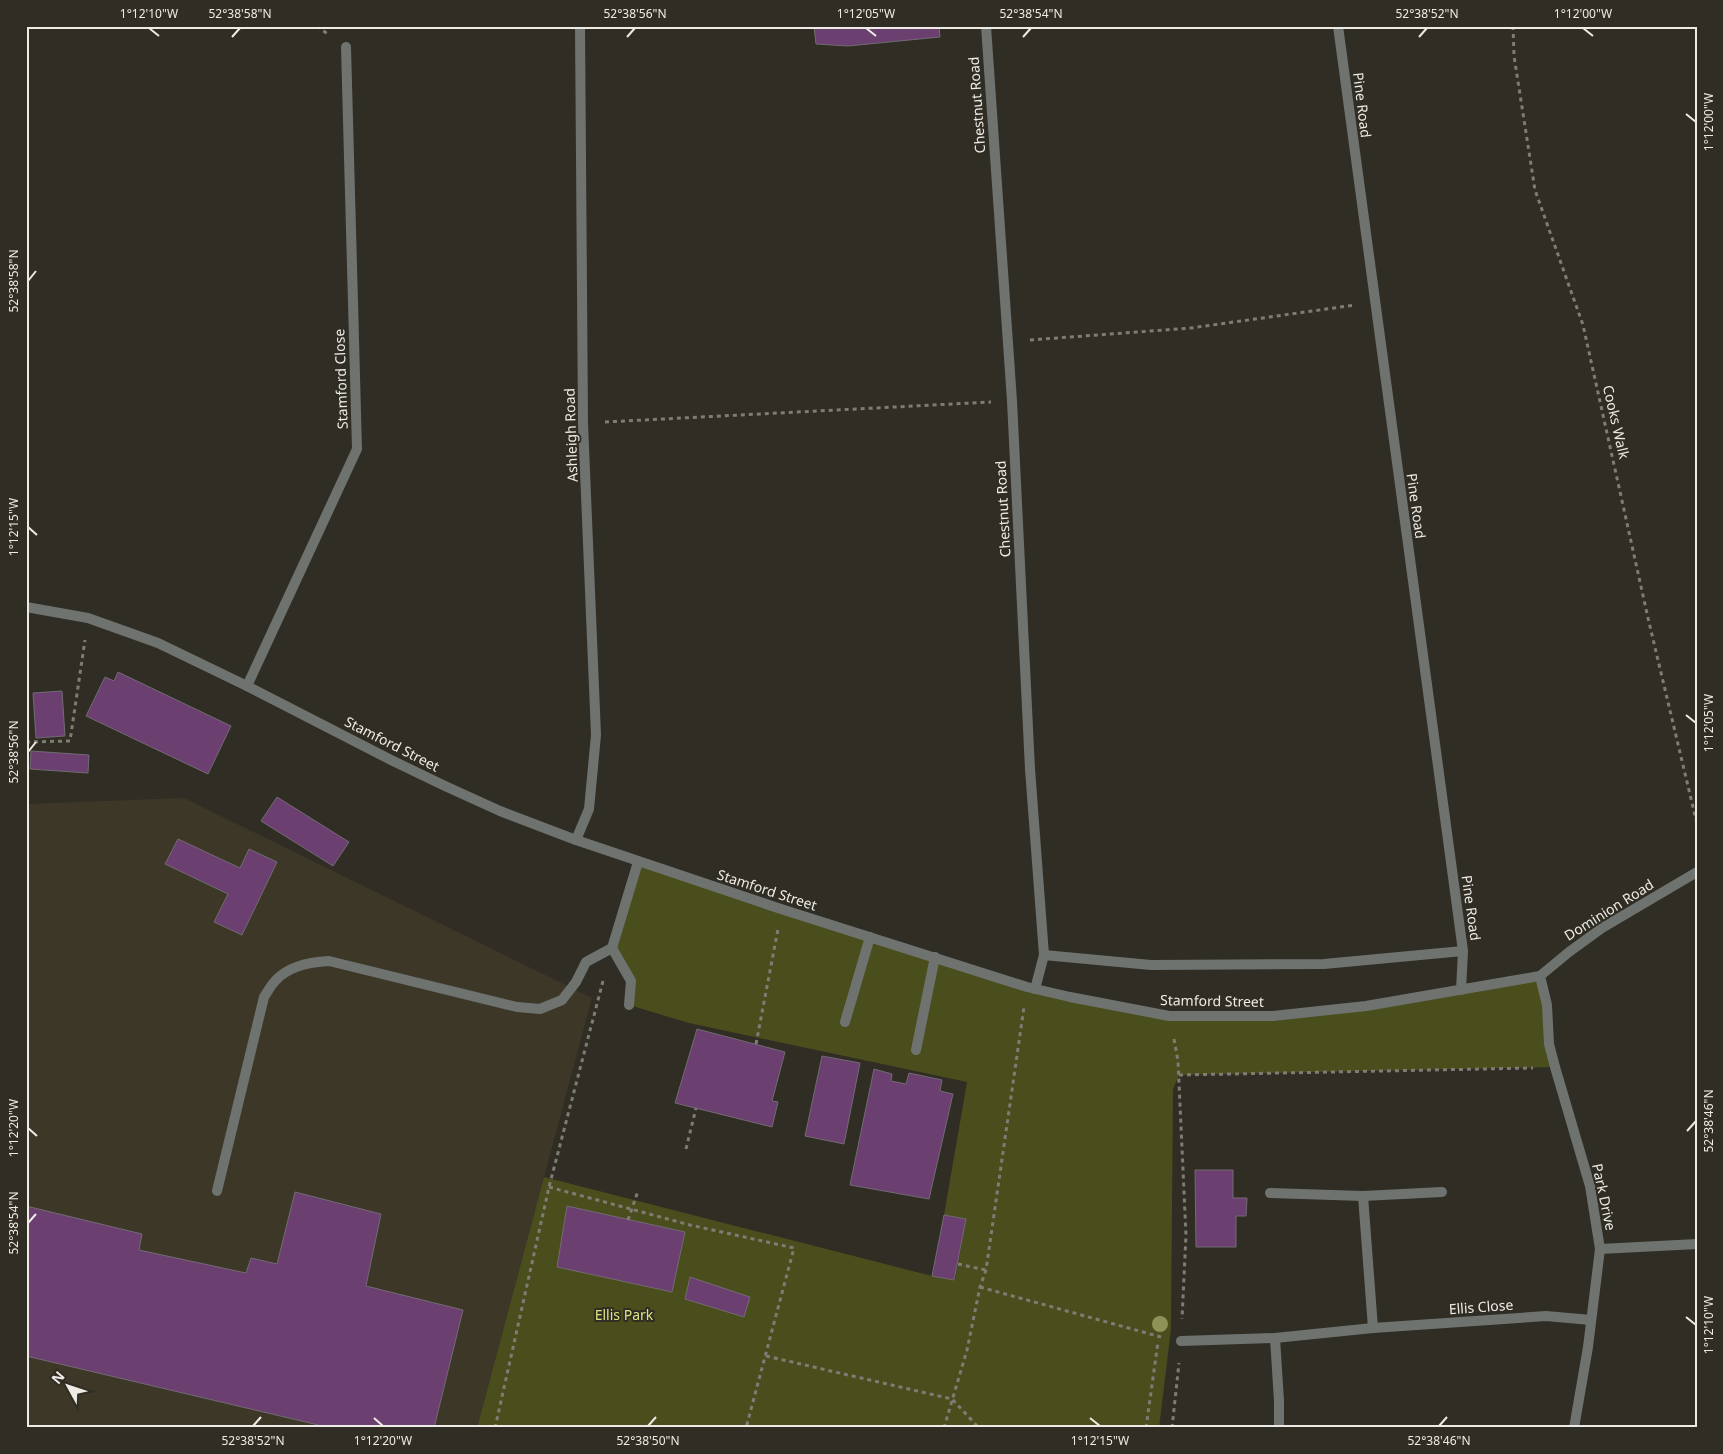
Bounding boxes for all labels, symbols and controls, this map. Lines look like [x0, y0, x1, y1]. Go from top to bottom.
text: 1°12'10"W [120, 5, 178, 22]
text: 52°38'58"N [208, 5, 272, 22]
text: 52°38'56"N [603, 5, 667, 22]
text: 1°12'05"W [837, 5, 895, 22]
text: 52°38'54"N [999, 5, 1063, 22]
text: 52°38'52"N [1395, 5, 1459, 22]
text: 1°12'00"W [1554, 5, 1612, 22]
street label: Chestnut Road [964, 56, 989, 154]
street label: Pine Road [1349, 71, 1376, 139]
text: 1°12'00"W [1700, 93, 1717, 151]
text: 52°38'58"N [5, 249, 22, 313]
street label: Stamford Close [329, 328, 352, 429]
street label: Cooks Walk [1599, 383, 1634, 461]
street label: Ashleigh Road [559, 388, 582, 482]
street label: Chestnut Road [990, 460, 1015, 558]
street label: Pine Road [1403, 472, 1430, 540]
text: 1°12'15"W [5, 498, 22, 556]
text: 1°12'05"W [1700, 694, 1717, 752]
street label: Stamford Street [342, 712, 443, 776]
text: 52°38'56"N [5, 720, 22, 784]
street label: Stamford Street [715, 864, 819, 915]
street label: Pine Road [1458, 874, 1485, 942]
street label: Dominion Road [1560, 874, 1657, 945]
street label: Stamford Street [1160, 990, 1264, 1011]
text: 52°38'46"N [1700, 1089, 1717, 1153]
text: 1°12'20"W [5, 1099, 22, 1157]
street label: Park Drive [1588, 1162, 1621, 1232]
text: 52°38'54"N [5, 1191, 22, 1255]
street label: Ellis Close [1448, 1295, 1514, 1318]
text: 1°12'10"W [1700, 1296, 1717, 1354]
park label: Ellis Park [595, 1305, 654, 1324]
north arrow [42, 1362, 92, 1412]
text: N [47, 1367, 69, 1388]
text: 52°38'52"N [221, 1432, 285, 1449]
text: 1°12'20"W [354, 1432, 412, 1449]
text: 52°38'50"N [616, 1432, 680, 1449]
text: 1°12'15"W [1071, 1432, 1129, 1449]
text: 52°38'46"N [1407, 1432, 1471, 1449]

